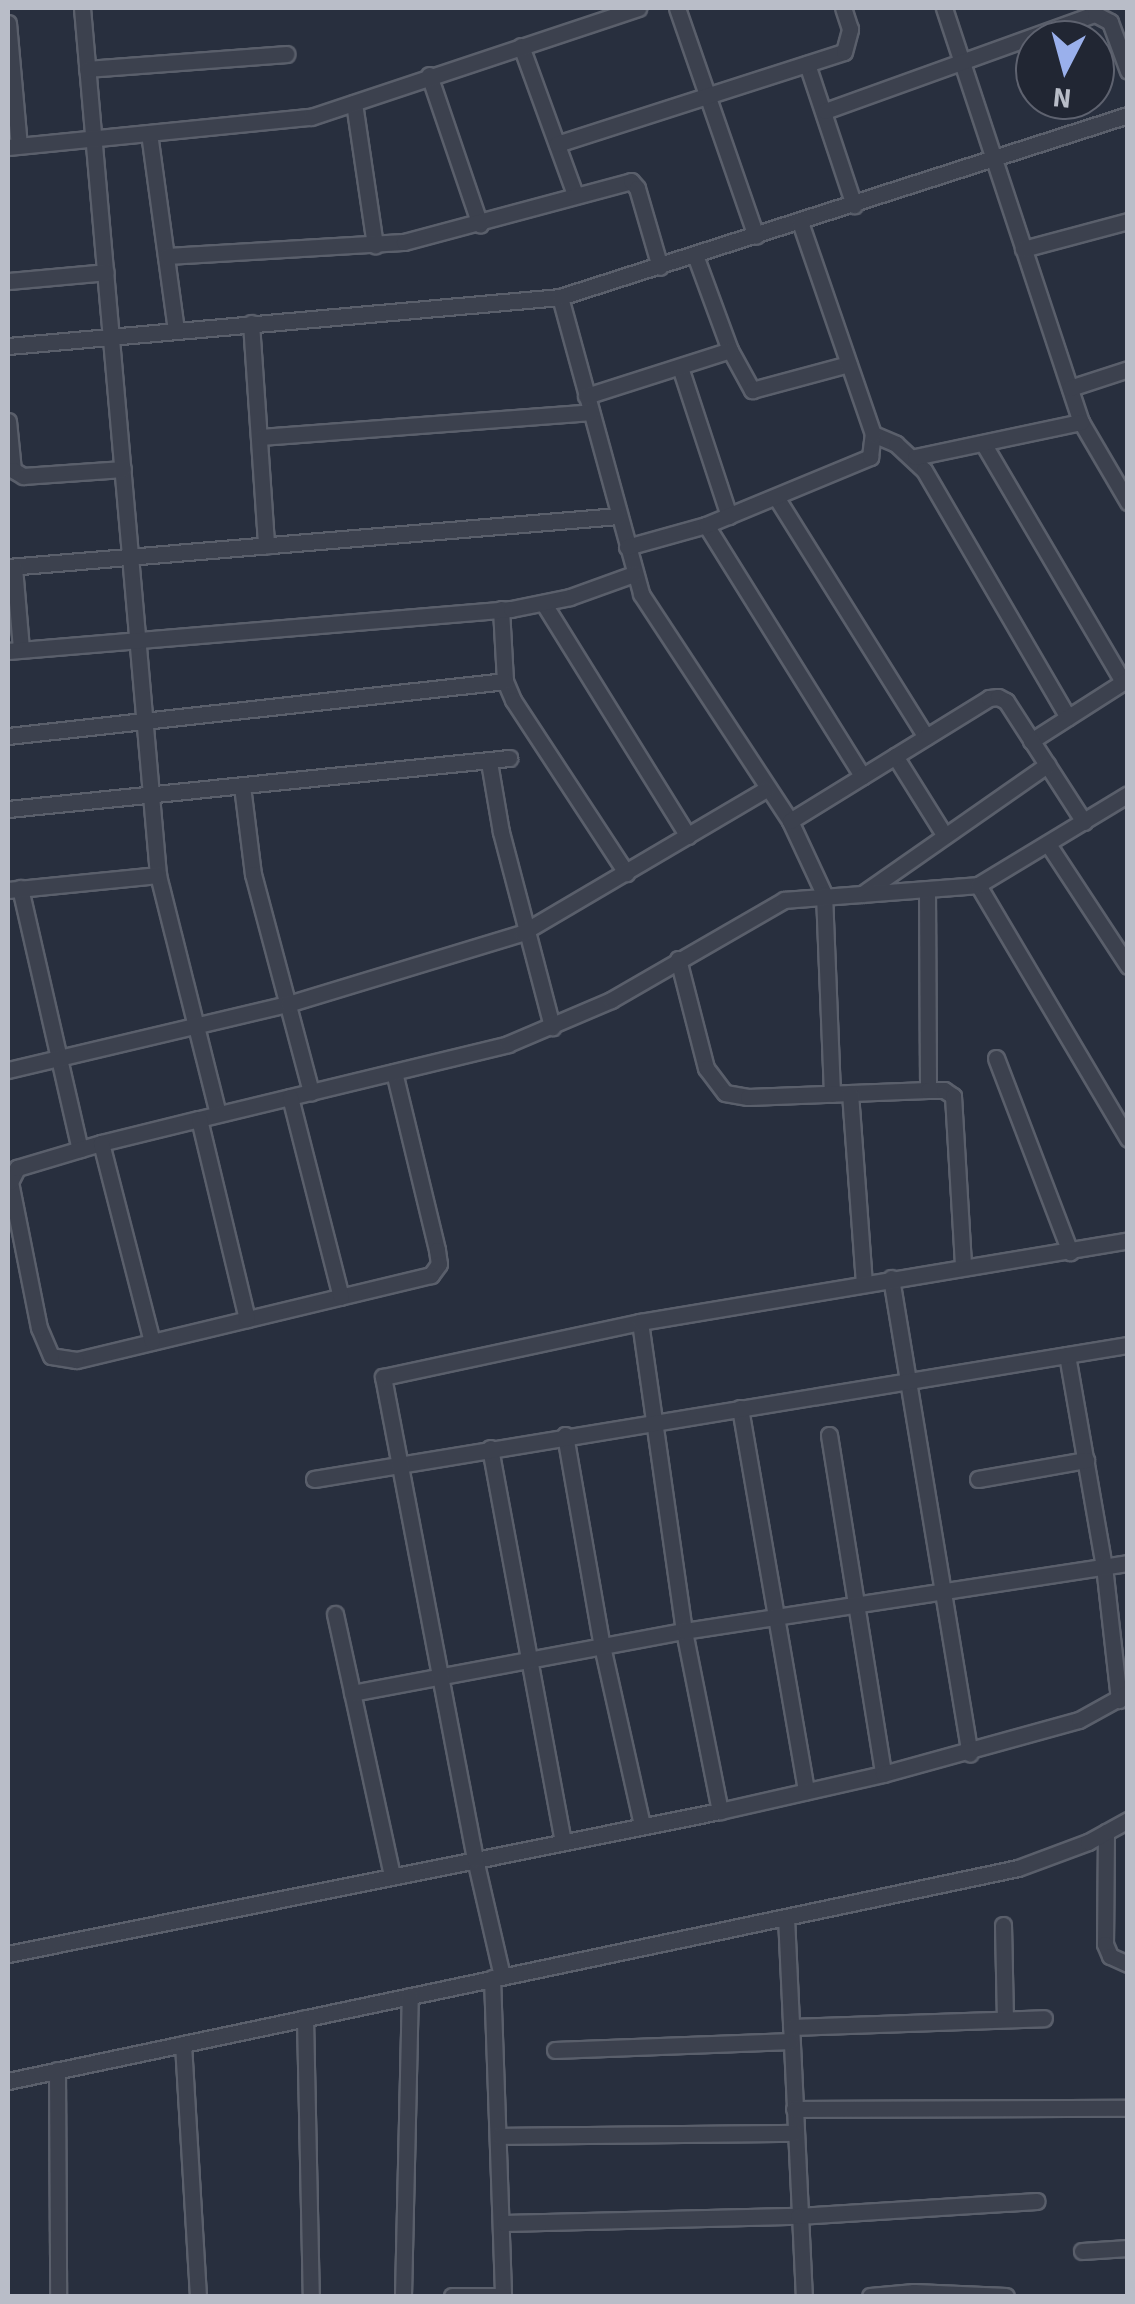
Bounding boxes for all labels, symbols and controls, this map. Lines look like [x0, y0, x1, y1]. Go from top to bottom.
north arrow [1015, 20, 1115, 120]
text: N [1051, 77, 1073, 119]

